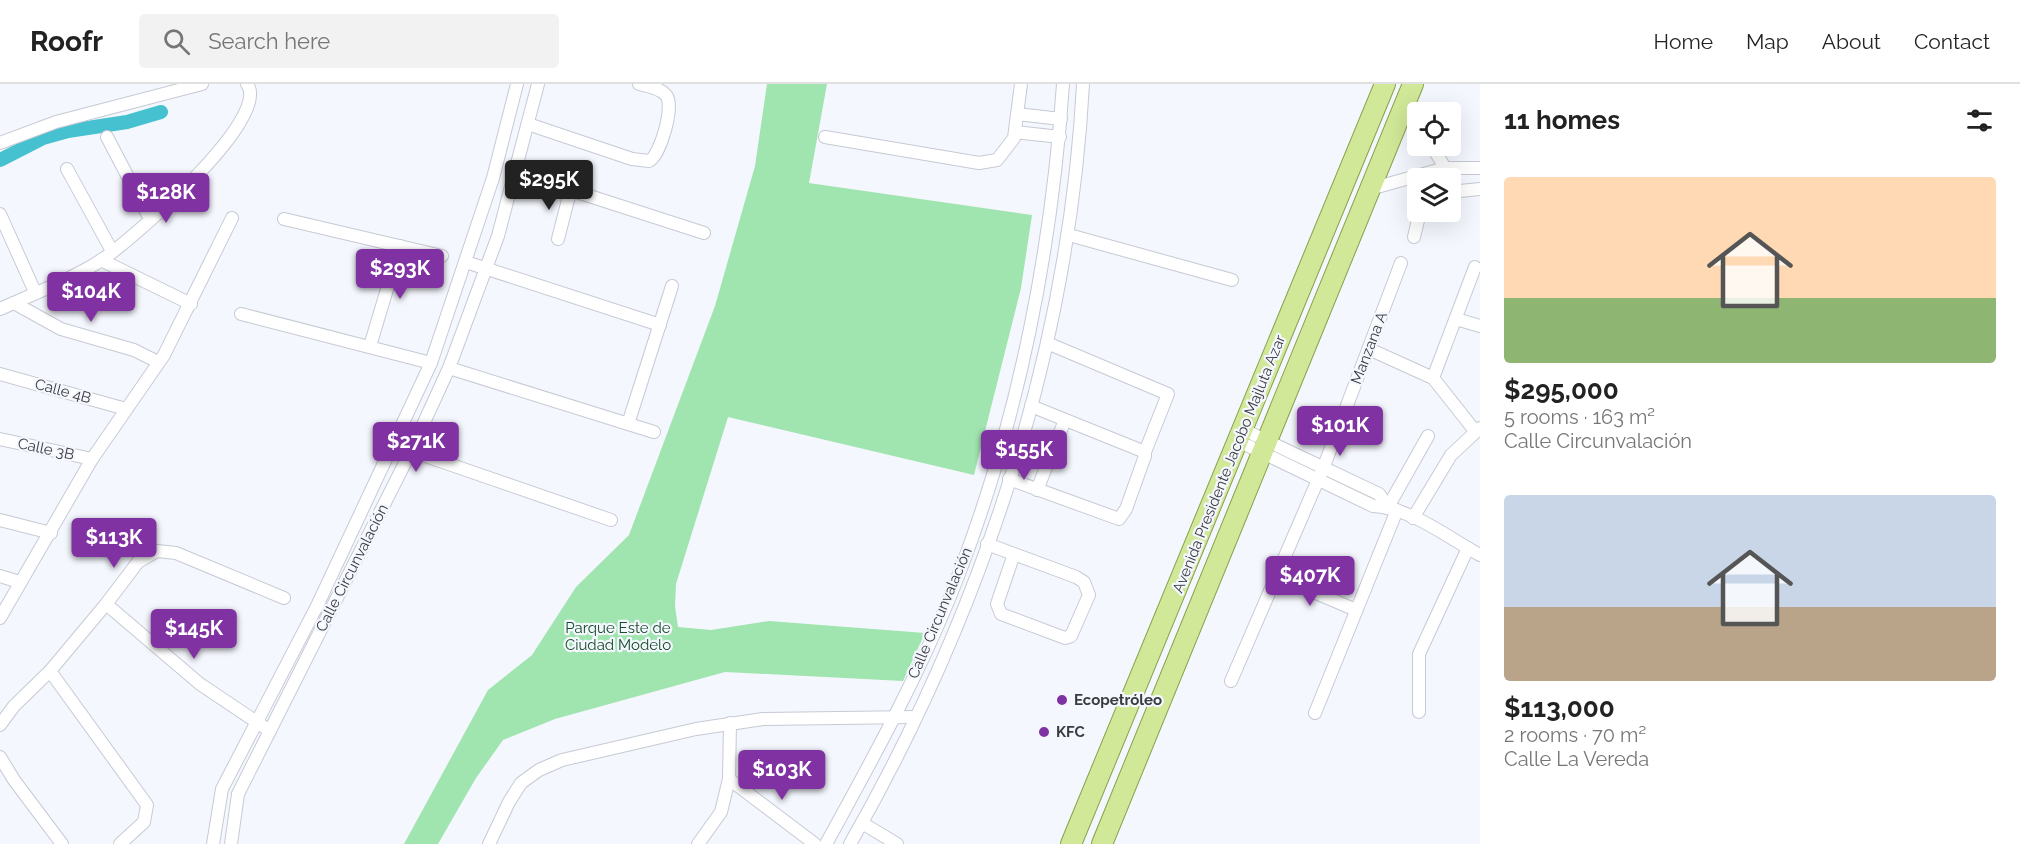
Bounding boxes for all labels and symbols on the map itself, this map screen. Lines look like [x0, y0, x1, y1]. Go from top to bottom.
pin: $295K [507, 160, 591, 211]
pin: $128K [124, 173, 208, 224]
pin: $293K [358, 249, 442, 300]
pin: $104K [49, 272, 133, 323]
street label: Manzana A [1347, 309, 1391, 387]
street label: Avenida Presidente Jacobo Majluta Azar [1169, 332, 1289, 596]
street label: Calle 4B [33, 375, 93, 407]
pin: $101K [1298, 406, 1382, 457]
pin: $271K [374, 422, 458, 473]
pin: $155K [982, 430, 1066, 481]
street label: Calle 3B [16, 434, 76, 464]
street label: Calle Circunvalación [312, 501, 392, 635]
pin: $113K [72, 518, 156, 569]
street label: Calle Circunvalación [904, 545, 976, 681]
pin: $407K [1268, 556, 1352, 607]
pin: $145K [152, 609, 236, 660]
park label: Parque Este de Ciudad Modelo [565, 619, 671, 654]
place label: Ecopetróleo [1074, 691, 1162, 709]
marker: Ecopetróleo [1055, 693, 1069, 707]
place label: KFC [1056, 723, 1085, 741]
marker: KFC [1037, 725, 1051, 739]
pin: $103K [740, 750, 824, 801]

